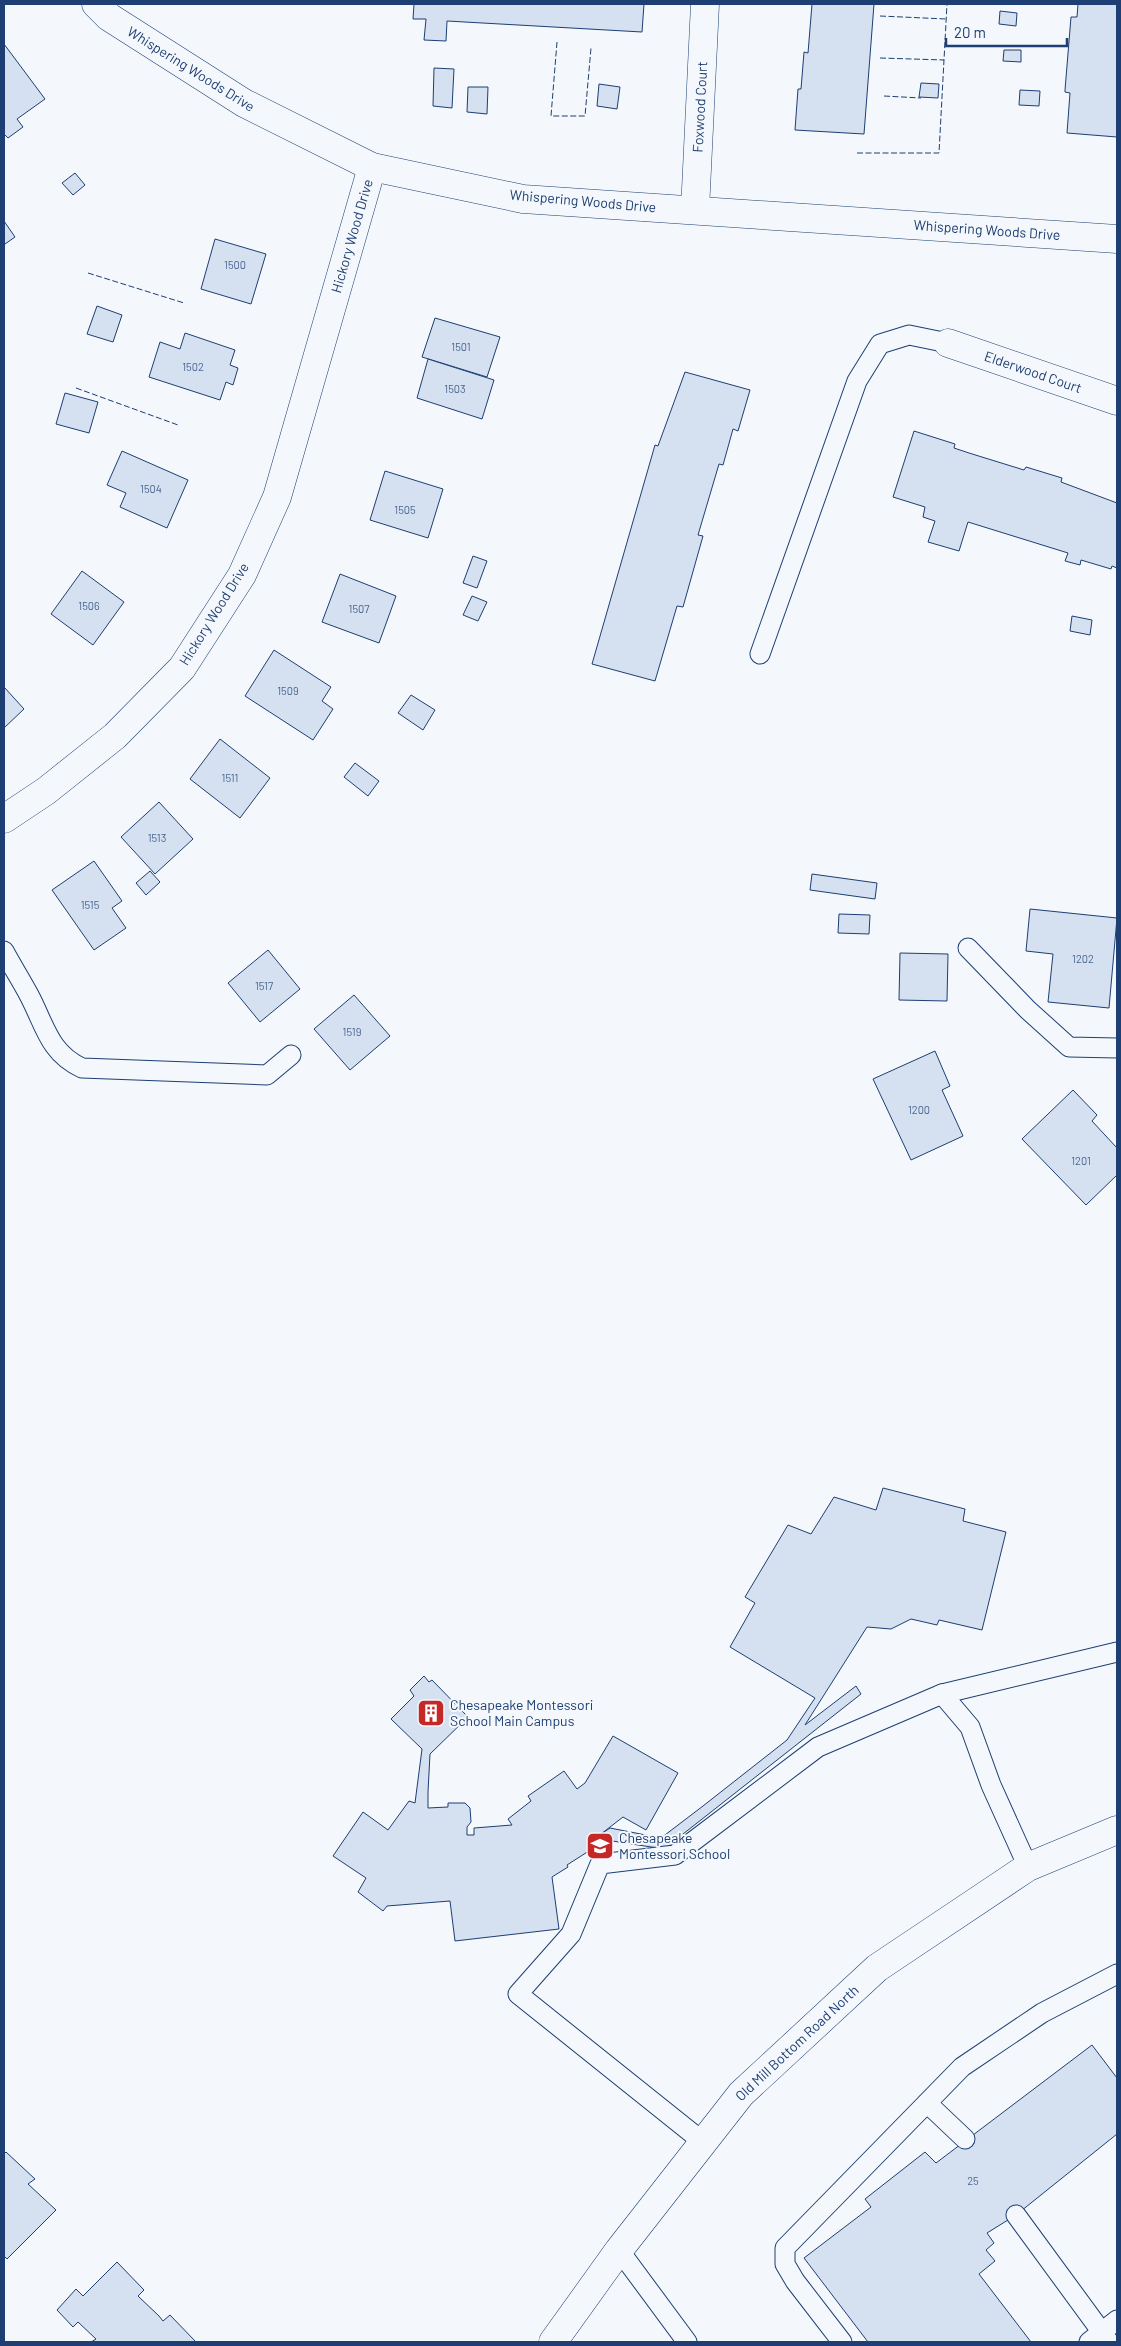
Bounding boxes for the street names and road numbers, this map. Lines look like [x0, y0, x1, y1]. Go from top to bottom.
street label: Whispering Woods Drive [124, 22, 258, 115]
street label: Foxwood Court [689, 61, 710, 153]
street label: Hickory Wood Drive [327, 177, 376, 295]
street label: Whispering Woods Drive [509, 186, 657, 215]
street label: Whispering Woods Drive [913, 216, 1061, 243]
street label: Elderwood Court [982, 347, 1084, 396]
street label: Hickory Wood Drive [175, 559, 252, 668]
street label: Old Mill Bottom Road North [732, 1981, 862, 2104]

